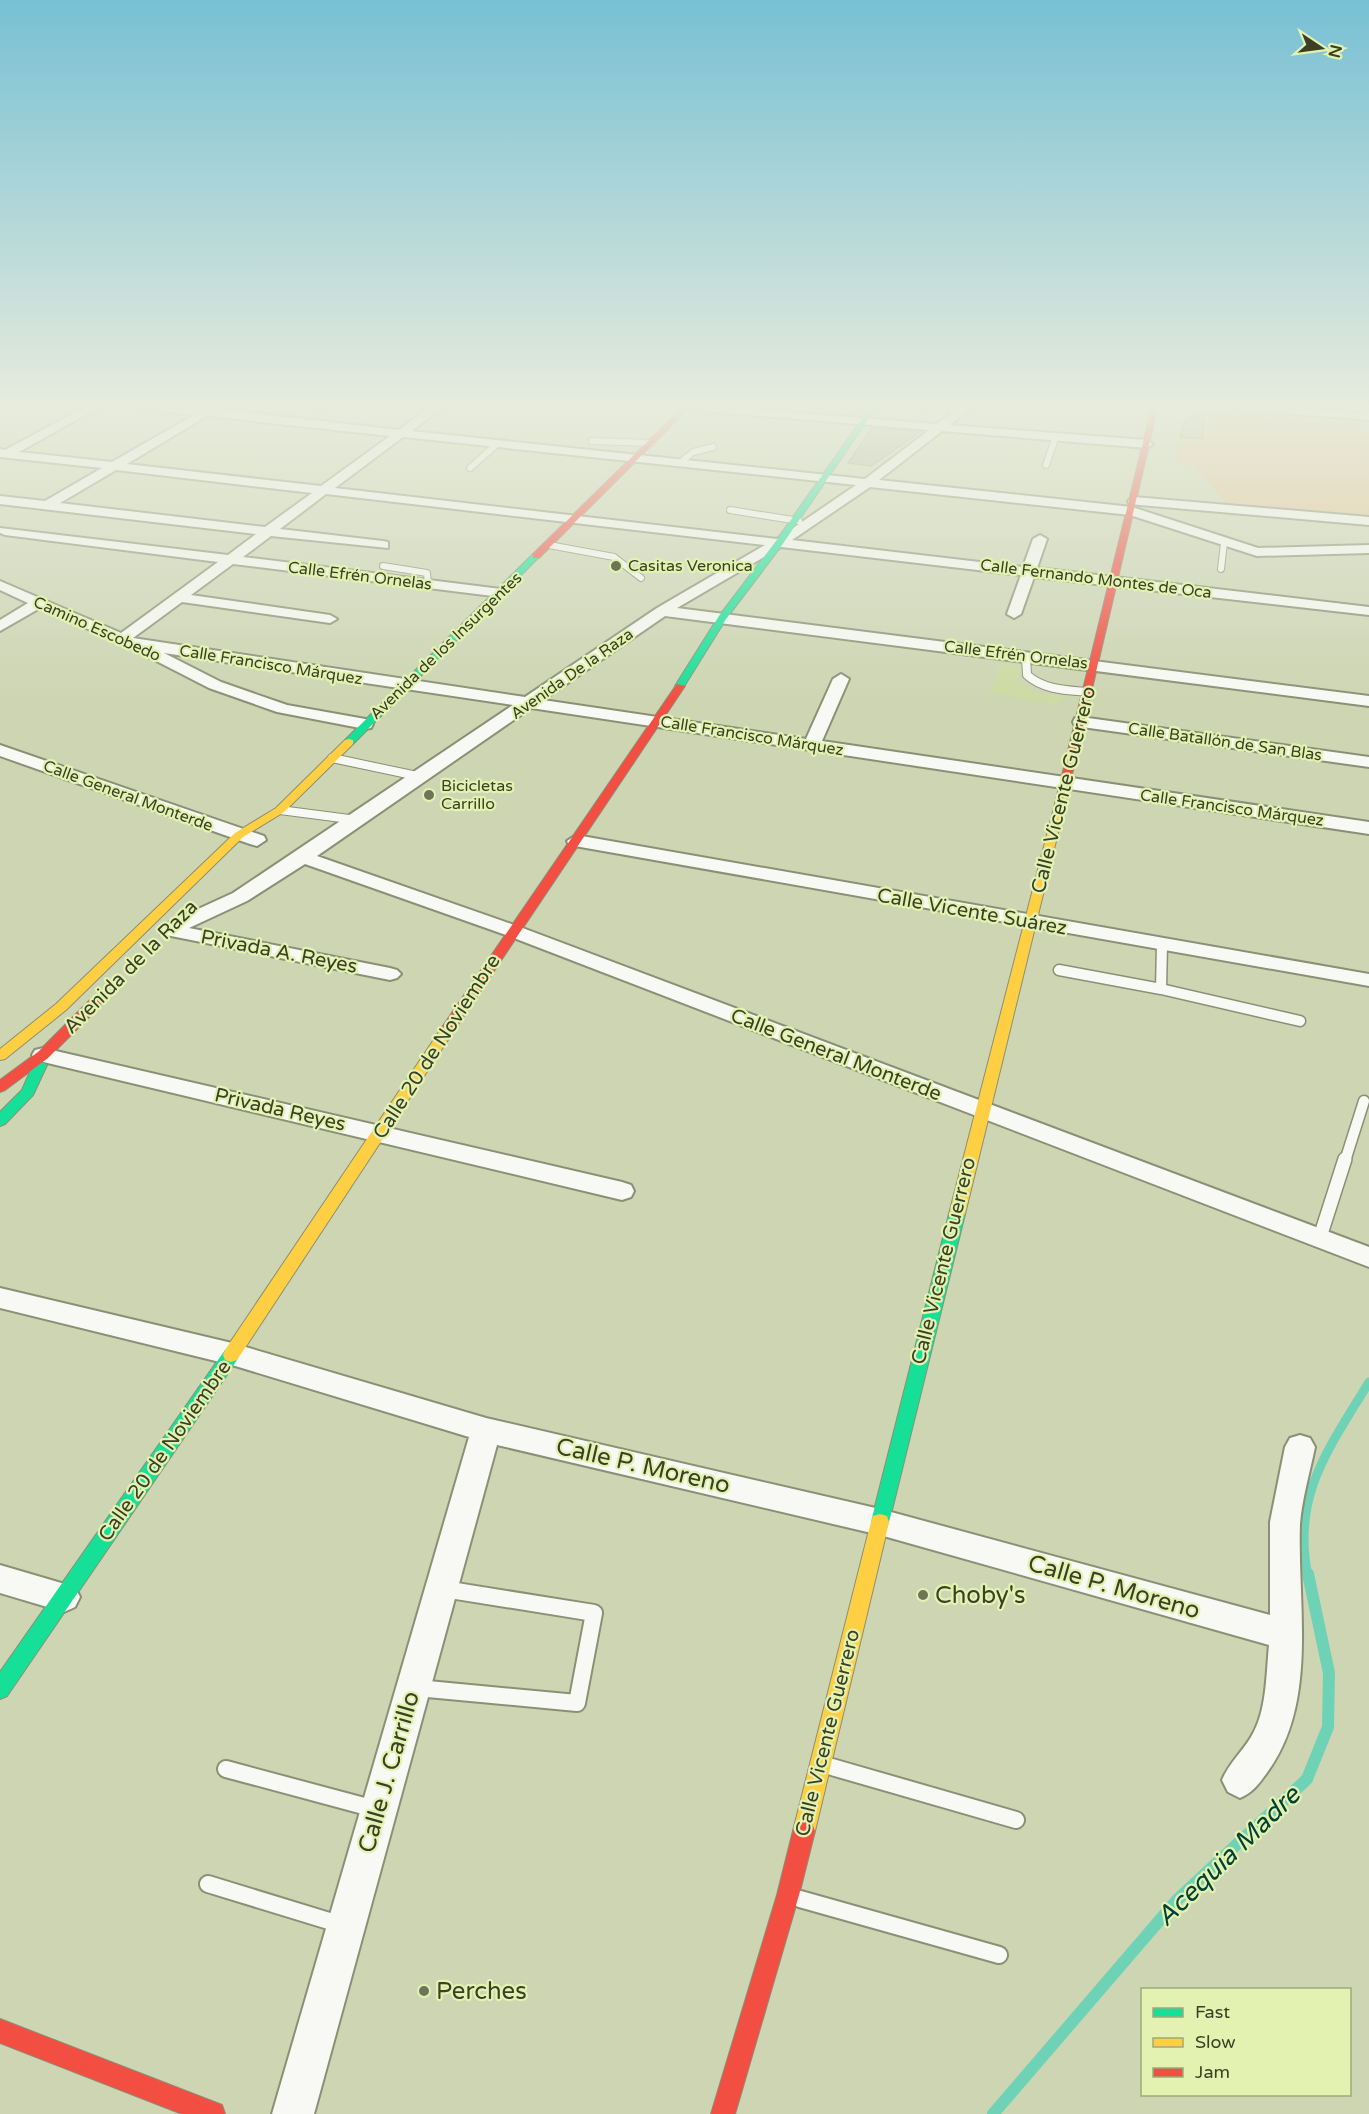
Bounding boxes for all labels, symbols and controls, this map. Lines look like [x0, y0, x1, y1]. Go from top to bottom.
north arrow [1291, 18, 1351, 78]
text: N [1323, 43, 1346, 60]
street label: Calle Fernando Montes de Oca [979, 555, 1213, 603]
place label: Casitas Veronica [628, 556, 753, 576]
street label: Calle Efrén Ornelas [287, 557, 433, 595]
marker: Casitas Veronica [609, 559, 623, 573]
street label: Avenida de los Insurgentes [366, 568, 526, 724]
street label: Camino Escobedo [30, 592, 164, 666]
street label: Avenida De la Raza [507, 624, 637, 724]
street label: Calle Efrén Ornelas [943, 636, 1089, 674]
street label: Calle Francisco Márquez [178, 641, 364, 689]
street label: Calle Vicente Guerrero [1027, 684, 1101, 896]
street label: Calle Francisco Márquez [659, 712, 845, 760]
street label: Calle Batallón de San Blas [1127, 718, 1323, 766]
street label: Calle General Monterde [40, 756, 216, 836]
place label: Bicicletas Carrillo [441, 776, 513, 814]
street label: Calle Francisco Márquez [1139, 785, 1325, 831]
marker: Bicicletas Carrillo [422, 788, 436, 802]
street label: Calle Vicente Suárez [875, 883, 1069, 941]
street label: Avenida de la Raza [59, 895, 203, 1039]
street label: Privada A. Reyes [199, 925, 359, 979]
street label: Calle 20 de Noviembre [368, 950, 506, 1144]
street label: Calle General Monterde [727, 1004, 945, 1106]
street label: Privada Reyes [212, 1083, 348, 1137]
street label: Calle Vicente Guerrero [907, 1155, 981, 1367]
street label: Calle 20 de Noviembre [93, 1356, 237, 1546]
street label: Calle P. Moreno [553, 1432, 733, 1500]
street label: Calle P. Moreno [1025, 1549, 1203, 1625]
place label: Choby's [935, 1581, 1026, 1610]
marker: Choby's [916, 1588, 930, 1602]
street label: Calle Vicente Guerrero [791, 1627, 865, 1839]
street label: Calle J. Carrillo [352, 1688, 426, 1856]
water label: Acequia Madre [1150, 1779, 1307, 1932]
place label: Perches [436, 1977, 527, 2006]
marker: Perches [417, 1984, 431, 1998]
legend [1141, 1988, 1351, 2096]
text: Fast [1195, 2001, 1230, 2023]
text: Slow [1195, 2031, 1236, 2053]
text: Jam [1195, 2061, 1230, 2083]

